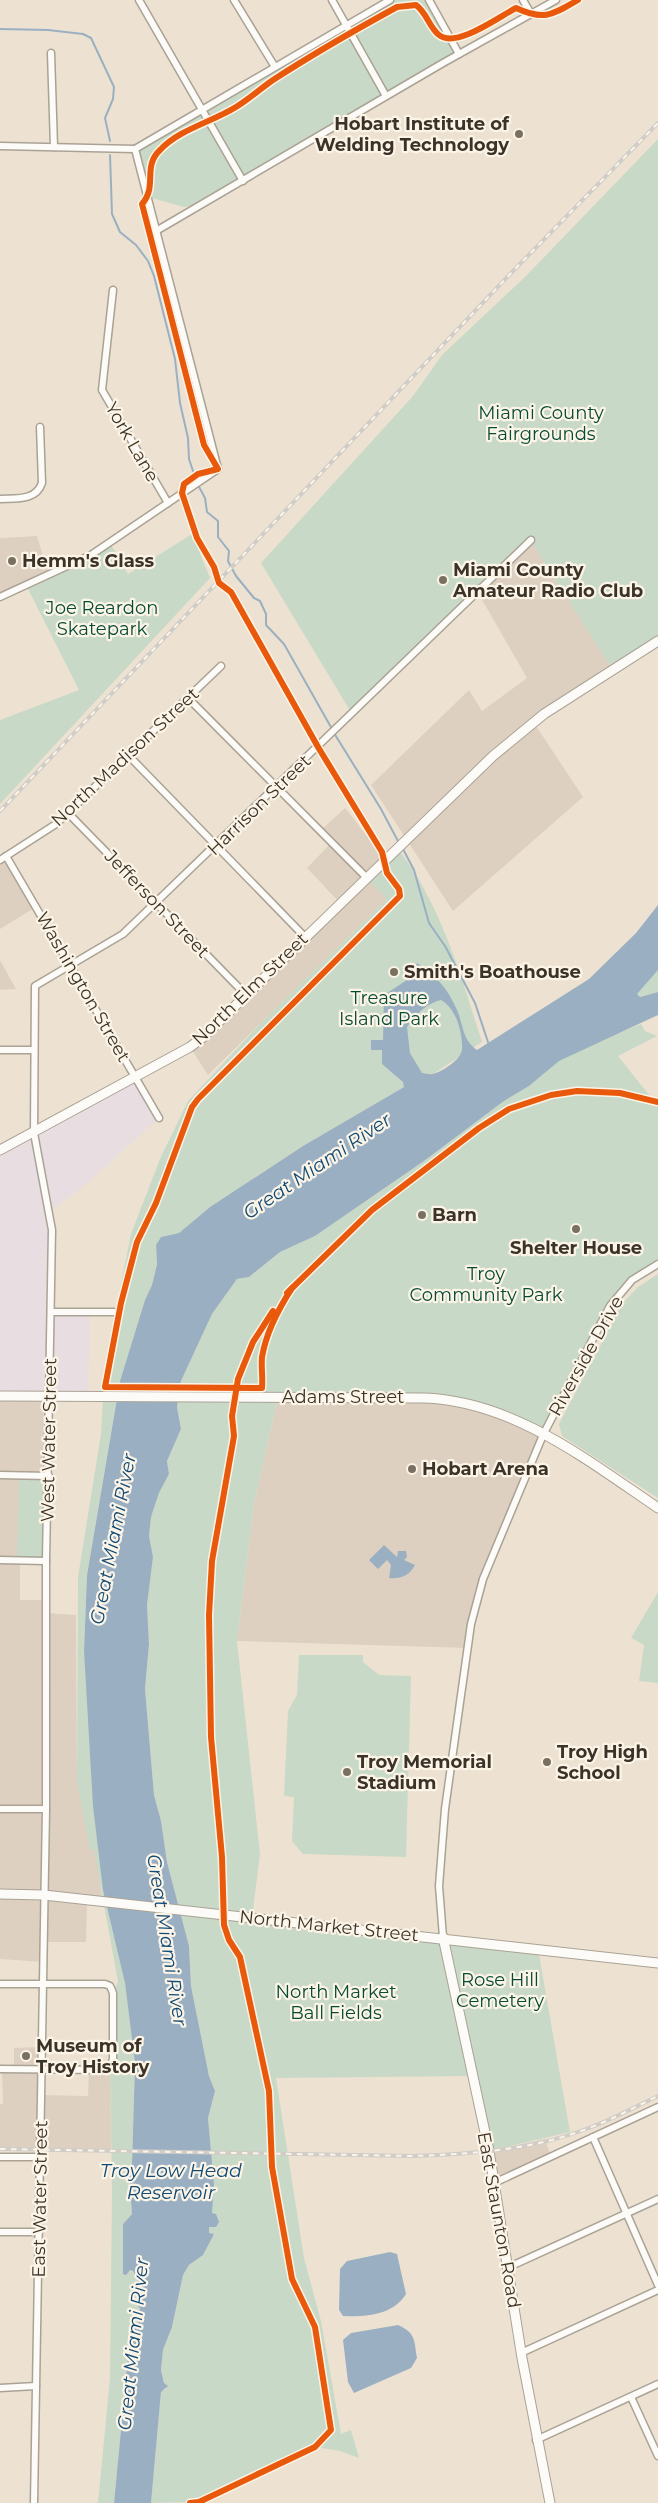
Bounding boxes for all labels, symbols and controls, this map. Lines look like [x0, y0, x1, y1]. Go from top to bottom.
place label: Hobart Institute of Welding Technology [315, 113, 510, 156]
marker: Hobart Institute of Welding Technology [513, 128, 525, 140]
street label: York Lane [100, 398, 164, 486]
park label: Miami County Fairgrounds [478, 402, 604, 445]
place label: Hemm's Glass [22, 550, 154, 572]
marker: Hemm's Glass [6, 555, 18, 567]
place label: Miami County Amateur Radio Club [452, 559, 643, 602]
marker: Miami County Amateur Radio Club [437, 574, 449, 586]
park label: Joe Reardon Skatepark [45, 597, 158, 640]
street label: North Madison Street [47, 683, 203, 831]
street label: Harrison Street [203, 750, 315, 860]
street label: Jefferson Street [99, 845, 214, 963]
street label: Washington Street [31, 908, 135, 1066]
street label: North Elm Street [187, 928, 313, 1050]
place label: Smith's Boathouse [404, 961, 581, 983]
marker: Smith's Boathouse [388, 966, 400, 978]
park label: Treasure Island Park [339, 987, 439, 1030]
water label: Great Miami River [239, 1108, 396, 1224]
place label: Barn [432, 1204, 477, 1226]
marker: Barn [416, 1209, 428, 1221]
marker: Shelter House [570, 1223, 582, 1235]
place label: Shelter House [510, 1237, 642, 1259]
park label: Troy Community Park [409, 1263, 563, 1306]
street label: Riverside Drive [544, 1292, 628, 1420]
street label: West Water Street [37, 1358, 61, 1522]
street label: Adams Street [282, 1386, 404, 1408]
water label: Great Miami River [85, 1451, 141, 1626]
place label: Hobart Arena [422, 1458, 549, 1480]
marker: Hobart Arena [406, 1463, 418, 1475]
place label: Troy High School [557, 1741, 648, 1784]
place label: Troy Memorial Stadium [357, 1751, 492, 1794]
marker: Troy High School [541, 1756, 553, 1768]
marker: Troy Memorial Stadium [341, 1766, 353, 1778]
water label: Great Miami River [142, 1853, 192, 2028]
street label: North Market Street [238, 1906, 420, 1946]
park label: Rose Hill Cemetery [456, 1969, 544, 2012]
park label: North Market Ball Fields [275, 1981, 397, 2024]
place label: Museum of Troy History [36, 2035, 149, 2078]
marker: Museum of Troy History [20, 2050, 32, 2062]
street label: East Water Street [28, 2120, 52, 2278]
street label: East Staunton Road [473, 2130, 525, 2310]
water label: Troy Low Head Reservoir [100, 2159, 242, 2204]
water label: Great Miami River [112, 2256, 154, 2431]

